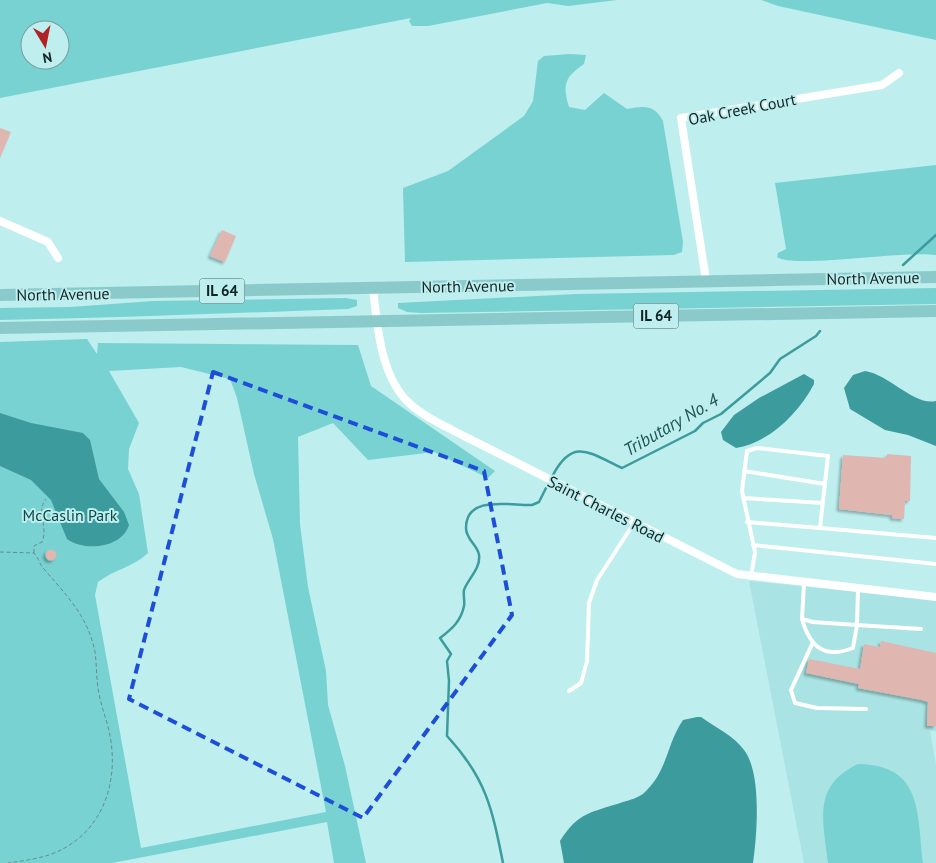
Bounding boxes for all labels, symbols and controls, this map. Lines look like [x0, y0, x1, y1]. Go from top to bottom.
north arrow [20, 20, 70, 70]
text: N [41, 48, 53, 67]
street label: Oak Creek Court [686, 89, 798, 129]
street label: North Avenue [826, 267, 920, 289]
street label: North Avenue [421, 275, 515, 297]
road number: IL 64 [200, 278, 244, 304]
street label: North Avenue [16, 283, 110, 305]
road number: IL 64 [634, 304, 678, 328]
water label: Tributary No. 4 [619, 388, 723, 461]
street label: Saint Charles Road [544, 471, 668, 547]
park label: McCaslin Park [23, 505, 118, 525]

